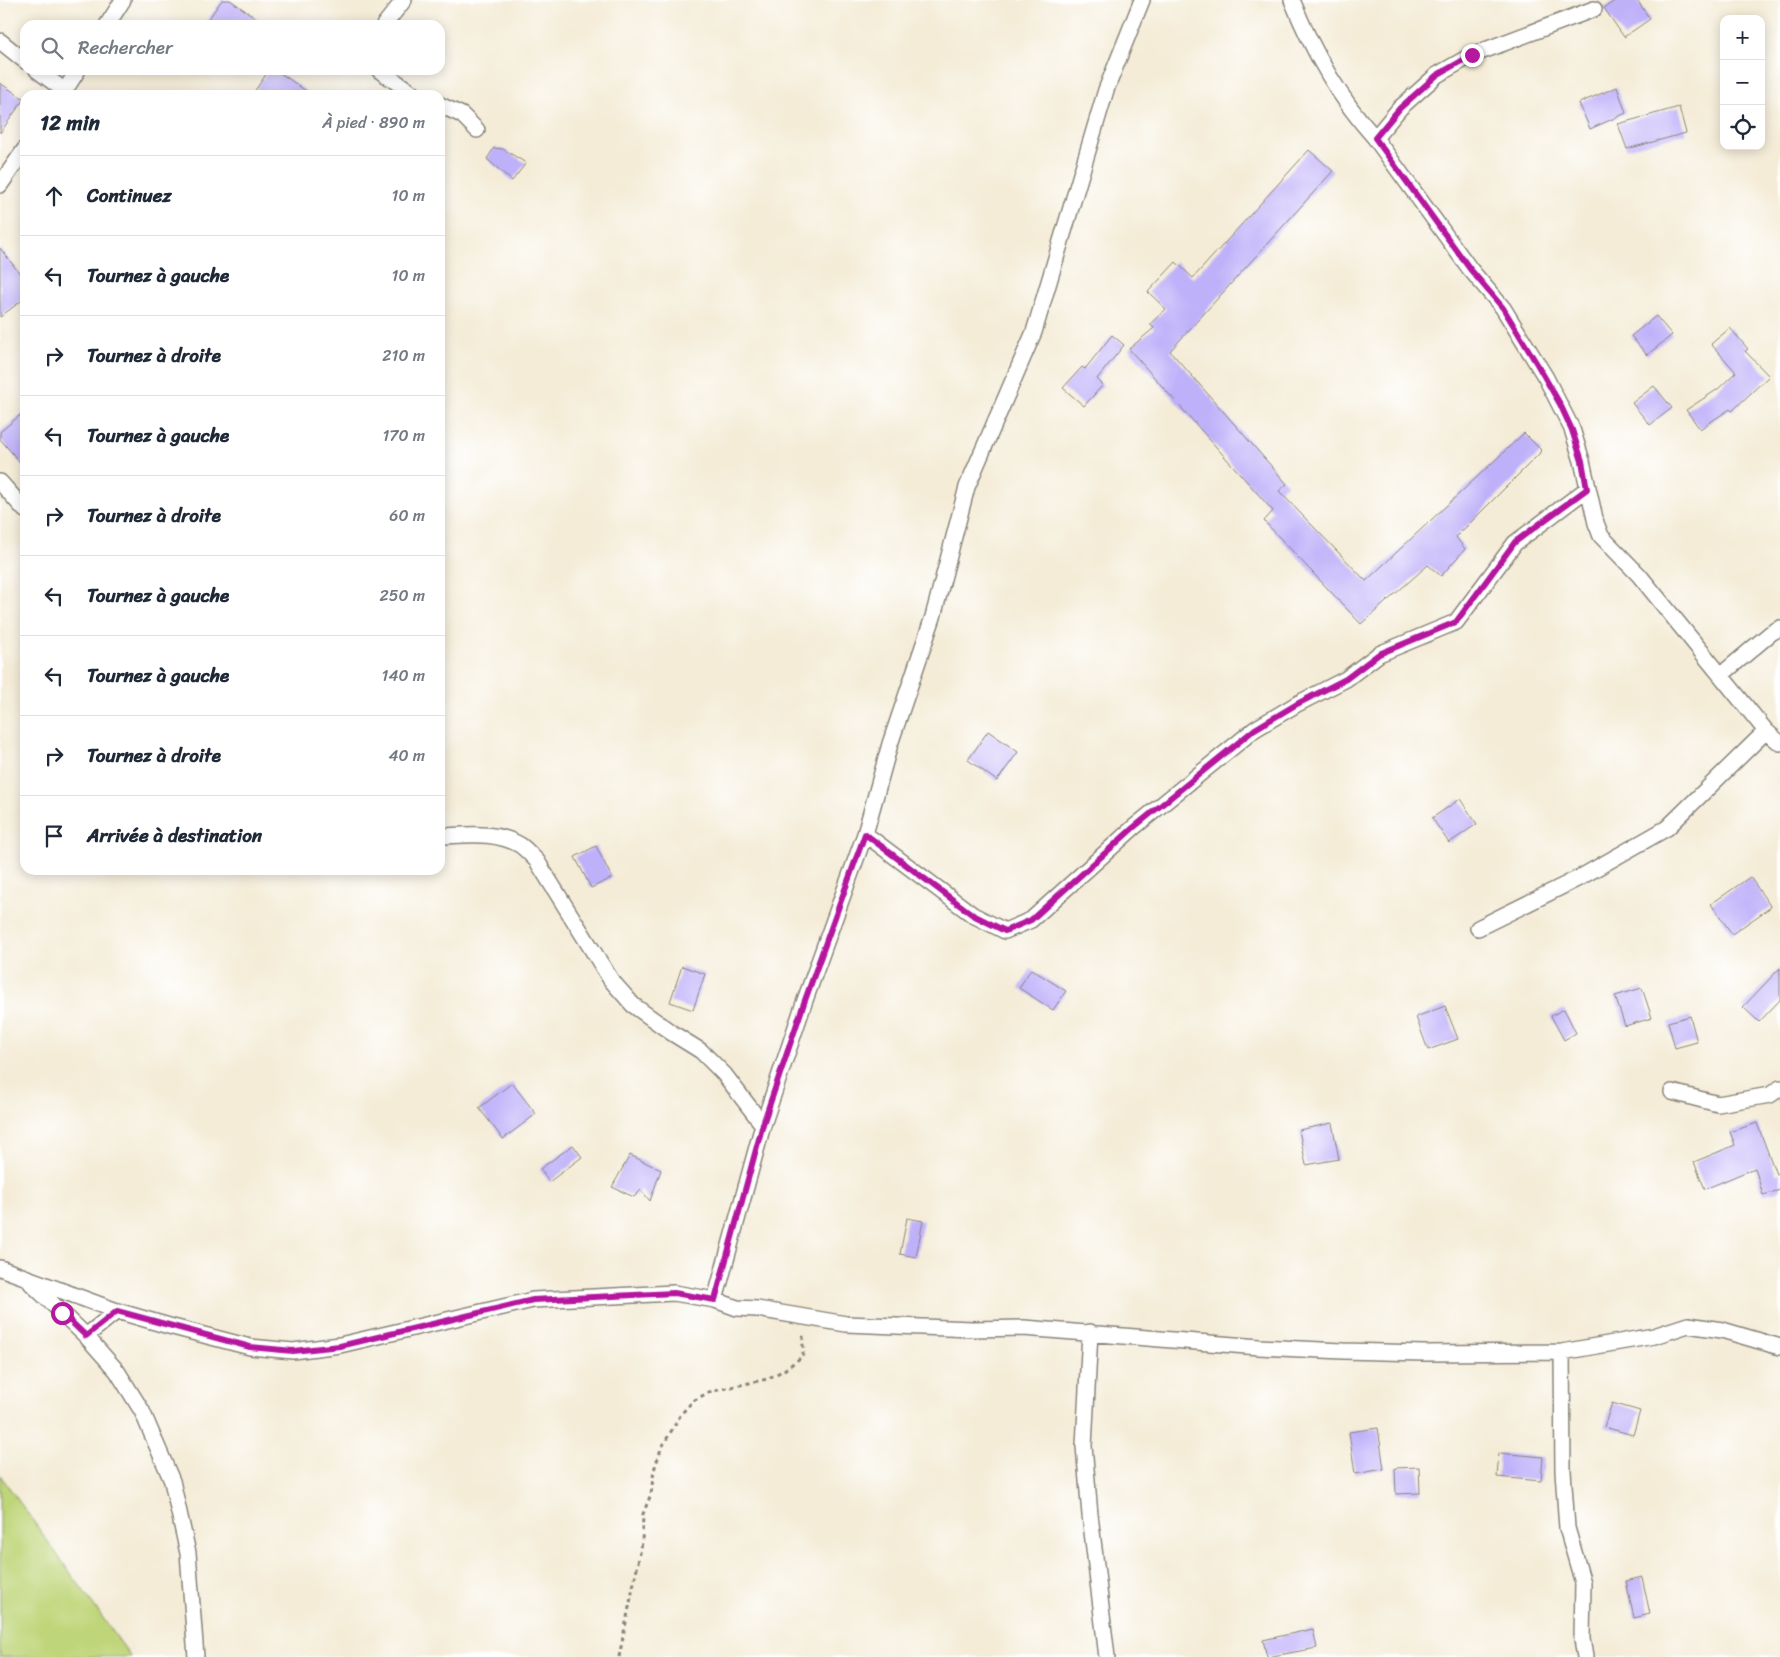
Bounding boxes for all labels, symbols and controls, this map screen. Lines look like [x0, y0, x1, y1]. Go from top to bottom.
map controls [1720, 15, 1765, 150]
button: + [1720, 15, 1765, 60]
search box [20, 20, 445, 75]
text: Rechercher [78, 31, 173, 64]
icon: search [38, 34, 66, 62]
route end [1461, 44, 1484, 67]
button: − [1720, 60, 1765, 105]
text: 12 min [40, 104, 100, 142]
button: locate [1720, 105, 1765, 150]
text: À pied · 890 m [322, 108, 425, 137]
text: Continuez [87, 179, 172, 212]
text: 10 m [392, 181, 425, 210]
icon: ahead [40, 182, 68, 210]
text: Tournez à gauche [87, 259, 229, 292]
text: 10 m [392, 261, 425, 290]
icon: left [40, 262, 68, 290]
text: Tournez à droite [87, 339, 221, 372]
text: 210 m [382, 341, 425, 370]
icon: right [40, 342, 68, 370]
text: Tournez à gauche [87, 419, 229, 452]
text: 170 m [382, 421, 425, 450]
icon: left [40, 422, 68, 450]
text: Tournez à droite [87, 499, 221, 532]
text: 60 m [389, 501, 425, 530]
icon: right [40, 502, 68, 530]
text: Tournez à gauche [87, 579, 229, 612]
text: 250 m [379, 581, 425, 610]
icon: left [40, 582, 68, 610]
text: Tournez à gauche [87, 659, 229, 692]
text: 140 m [382, 661, 425, 690]
icon: left [40, 662, 68, 690]
text: Tournez à droite [87, 739, 221, 772]
text: 40 m [388, 741, 425, 770]
icon: right [40, 742, 68, 770]
text: Arrivée à destination [87, 819, 262, 852]
icon: arrive [40, 822, 68, 850]
route start [51, 1302, 74, 1325]

